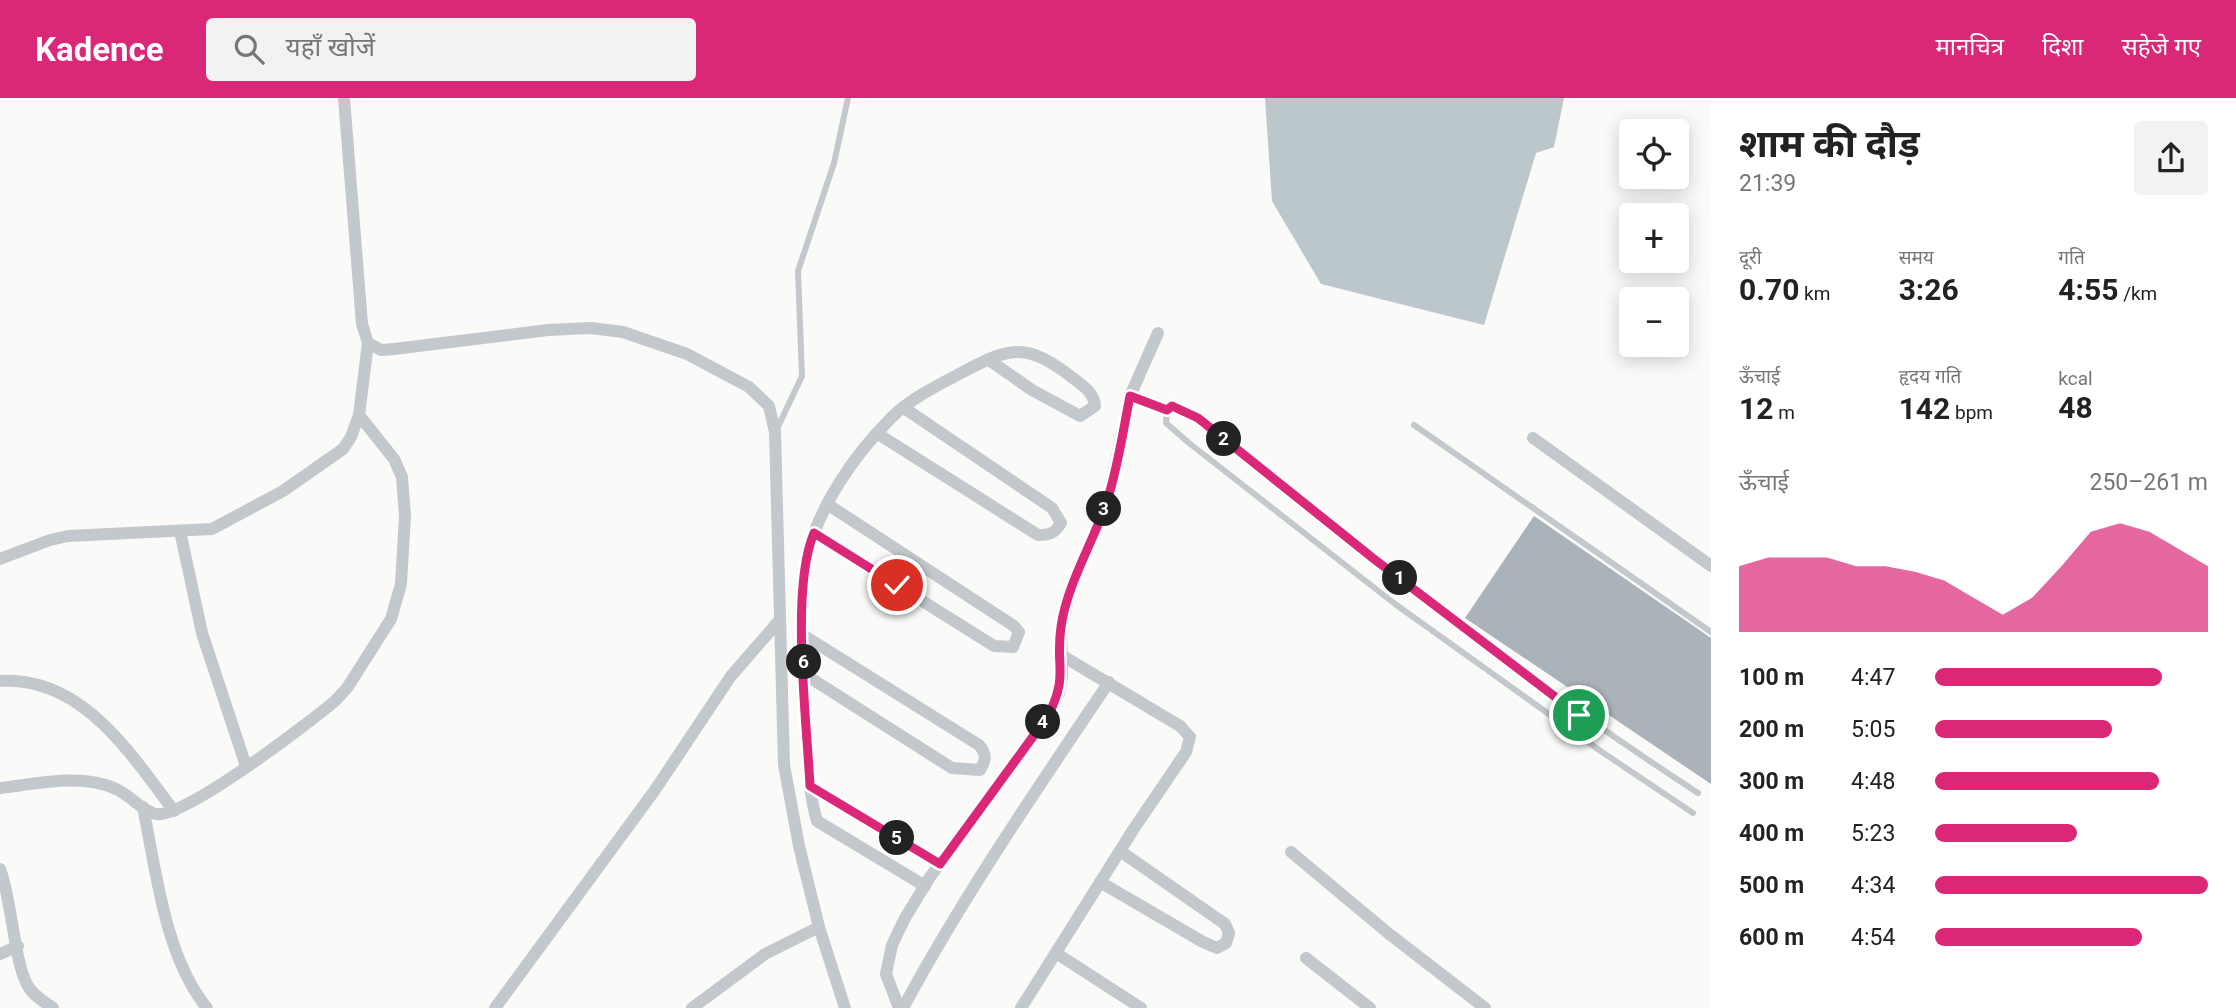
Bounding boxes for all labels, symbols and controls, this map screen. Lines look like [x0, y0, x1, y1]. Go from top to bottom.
search box [206, 18, 696, 81]
text: Kadence [35, 30, 164, 69]
icon: search [230, 30, 268, 68]
text: यहाँ खोजें [286, 32, 375, 62]
text: मानचित्र [1935, 33, 2004, 61]
text: दिशा [2042, 33, 2083, 61]
text: सहेजे गए [2121, 33, 2201, 61]
map controls [1619, 119, 1689, 357]
button: locate [1619, 119, 1689, 189]
button: share [2134, 121, 2208, 195]
text: शाम की दौड़ [1739, 122, 1920, 166]
text: 21:39 [1739, 170, 1796, 197]
button: + [1619, 203, 1689, 273]
text: दूरी [1739, 246, 1762, 269]
text: समय [1899, 246, 1934, 269]
text: गति [2058, 246, 2085, 269]
text: 0.70 [1739, 272, 1799, 307]
text: 3:26 [1899, 272, 1959, 307]
text: 4:55 [2058, 272, 2118, 307]
text: km [1799, 282, 1830, 305]
text: /km [2118, 282, 2157, 305]
button: − [1619, 287, 1689, 357]
text: ऊँचाई [1739, 365, 1780, 388]
text: हृदय गति [1899, 365, 1961, 388]
text: kcal [2058, 367, 2093, 390]
text: 48 [2058, 390, 2093, 425]
text: 12 [1739, 391, 1773, 426]
text: 142 [1899, 391, 1950, 426]
text: m [1773, 401, 1795, 424]
text: bpm [1950, 401, 1993, 424]
pin: 2 [1206, 422, 1242, 456]
text: 2 [1218, 427, 1229, 450]
text: ऊँचाई [1739, 469, 1789, 496]
text: 250–261 m [2089, 469, 2208, 496]
pin: 3 [1086, 492, 1122, 526]
text: 3 [1098, 497, 1109, 520]
pin [867, 555, 927, 615]
pin: 1 [1382, 560, 1418, 596]
icon: check [878, 566, 916, 604]
text: 1 [1394, 566, 1405, 589]
pin: 6 [786, 644, 822, 680]
text: 6 [798, 650, 809, 673]
text: 100 m [1739, 664, 1804, 691]
text: 4:47 [1851, 664, 1895, 691]
pin [1549, 685, 1609, 745]
icon: arrive [1560, 696, 1598, 734]
pin: 4 [1026, 704, 1060, 740]
text: 4 [1037, 710, 1048, 733]
text: 200 m [1739, 716, 1804, 743]
text: 5:05 [1851, 716, 1895, 743]
text: 300 m [1739, 768, 1804, 795]
text: 4:48 [1851, 768, 1895, 795]
pin: 5 [880, 820, 914, 856]
text: 400 m [1739, 820, 1804, 847]
text: 5:23 [1851, 820, 1895, 847]
text: 5 [891, 826, 902, 849]
text: 500 m [1739, 872, 1804, 899]
text: 4:34 [1851, 872, 1895, 899]
text: 600 m [1739, 924, 1804, 951]
text: 4:54 [1851, 924, 1895, 951]

